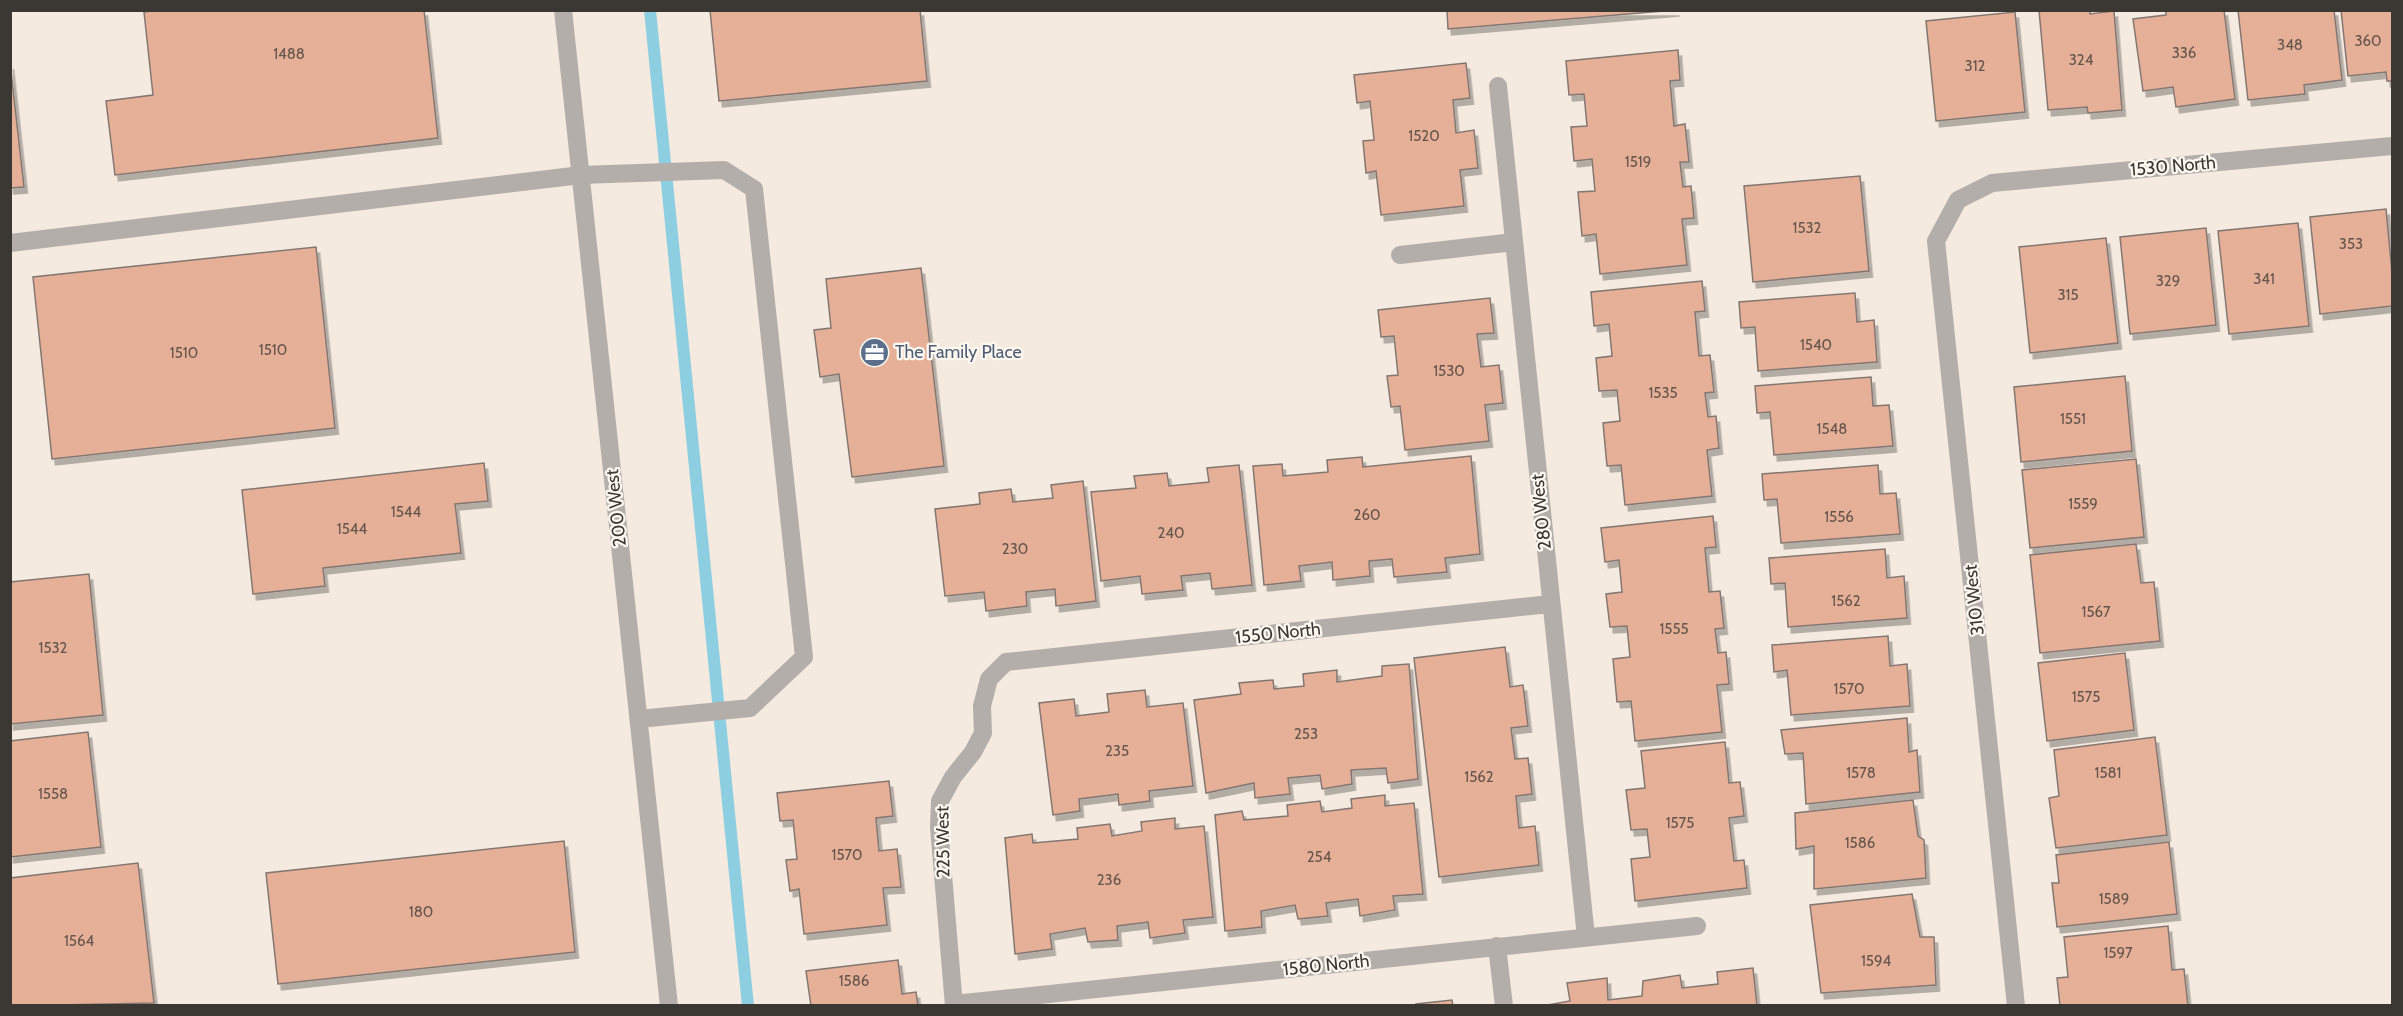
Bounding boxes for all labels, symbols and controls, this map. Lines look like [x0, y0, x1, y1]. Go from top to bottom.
house number: 360 [2354, 32, 2382, 50]
house number: 348 [2277, 36, 2303, 54]
house number: 336 [2172, 44, 2196, 62]
house number: 1488 [273, 45, 305, 63]
house number: 324 [2069, 51, 2094, 69]
house number: 312 [1965, 57, 1986, 75]
house number: 1520 [1408, 127, 1440, 145]
street label: 1530 North [2129, 151, 2217, 181]
house number: 1519 [1625, 153, 1651, 171]
house number: 1532 [1793, 219, 1822, 237]
house number: 353 [2339, 235, 2363, 253]
house number: 341 [2253, 270, 2275, 288]
house number: 329 [2156, 272, 2180, 290]
house number: 315 [2057, 286, 2079, 304]
office icon: The Family Place [858, 336, 890, 368]
house number: 1540 [1800, 336, 1832, 354]
house number: 1510 [259, 341, 287, 359]
place label: The Family Place [895, 341, 1022, 363]
house number: 1510 [170, 344, 198, 362]
house number: 1530 [1433, 362, 1465, 380]
house number: 1535 [1648, 384, 1678, 402]
house number: 1551 [2060, 410, 2086, 428]
house number: 1548 [1817, 420, 1847, 438]
street label: 200 West [601, 468, 631, 548]
street label: 280 West [1526, 473, 1556, 551]
house number: 1559 [2068, 495, 2098, 513]
house number: 1544 [391, 503, 421, 521]
house number: 260 [1354, 506, 1380, 524]
house number: 1556 [1824, 508, 1854, 526]
house number: 1544 [337, 520, 367, 538]
house number: 240 [1158, 524, 1185, 542]
house number: 230 [1002, 540, 1028, 558]
street label: 310 West [1959, 563, 1989, 637]
house number: 1562 [1831, 592, 1861, 610]
house number: 1567 [2082, 603, 2111, 621]
street label: 1550 North [1234, 618, 1322, 648]
house number: 1555 [1659, 620, 1689, 638]
house number: 1532 [39, 639, 68, 657]
house number: 1570 [1834, 680, 1864, 698]
house number: 1575 [2072, 688, 2100, 706]
house number: 253 [1294, 725, 1318, 743]
house number: 235 [1105, 742, 1129, 760]
house number: 1578 [1846, 764, 1876, 782]
house number: 1581 [2095, 764, 2122, 782]
house number: 1562 [1464, 768, 1494, 786]
house number: 1558 [38, 785, 68, 803]
street label: 225 West [931, 806, 955, 878]
house number: 1575 [1666, 814, 1694, 832]
house number: 1586 [1845, 834, 1875, 852]
house number: 1570 [832, 846, 862, 864]
house number: 254 [1307, 848, 1332, 866]
house number: 236 [1097, 871, 1121, 889]
house number: 1589 [2099, 890, 2129, 908]
house number: 180 [409, 903, 433, 921]
house number: 1564 [64, 932, 94, 950]
house number: 1597 [2103, 944, 2133, 962]
street label: 1580 North [1282, 950, 1370, 980]
house number: 1594 [1861, 952, 1891, 970]
house number: 1586 [839, 972, 869, 990]

